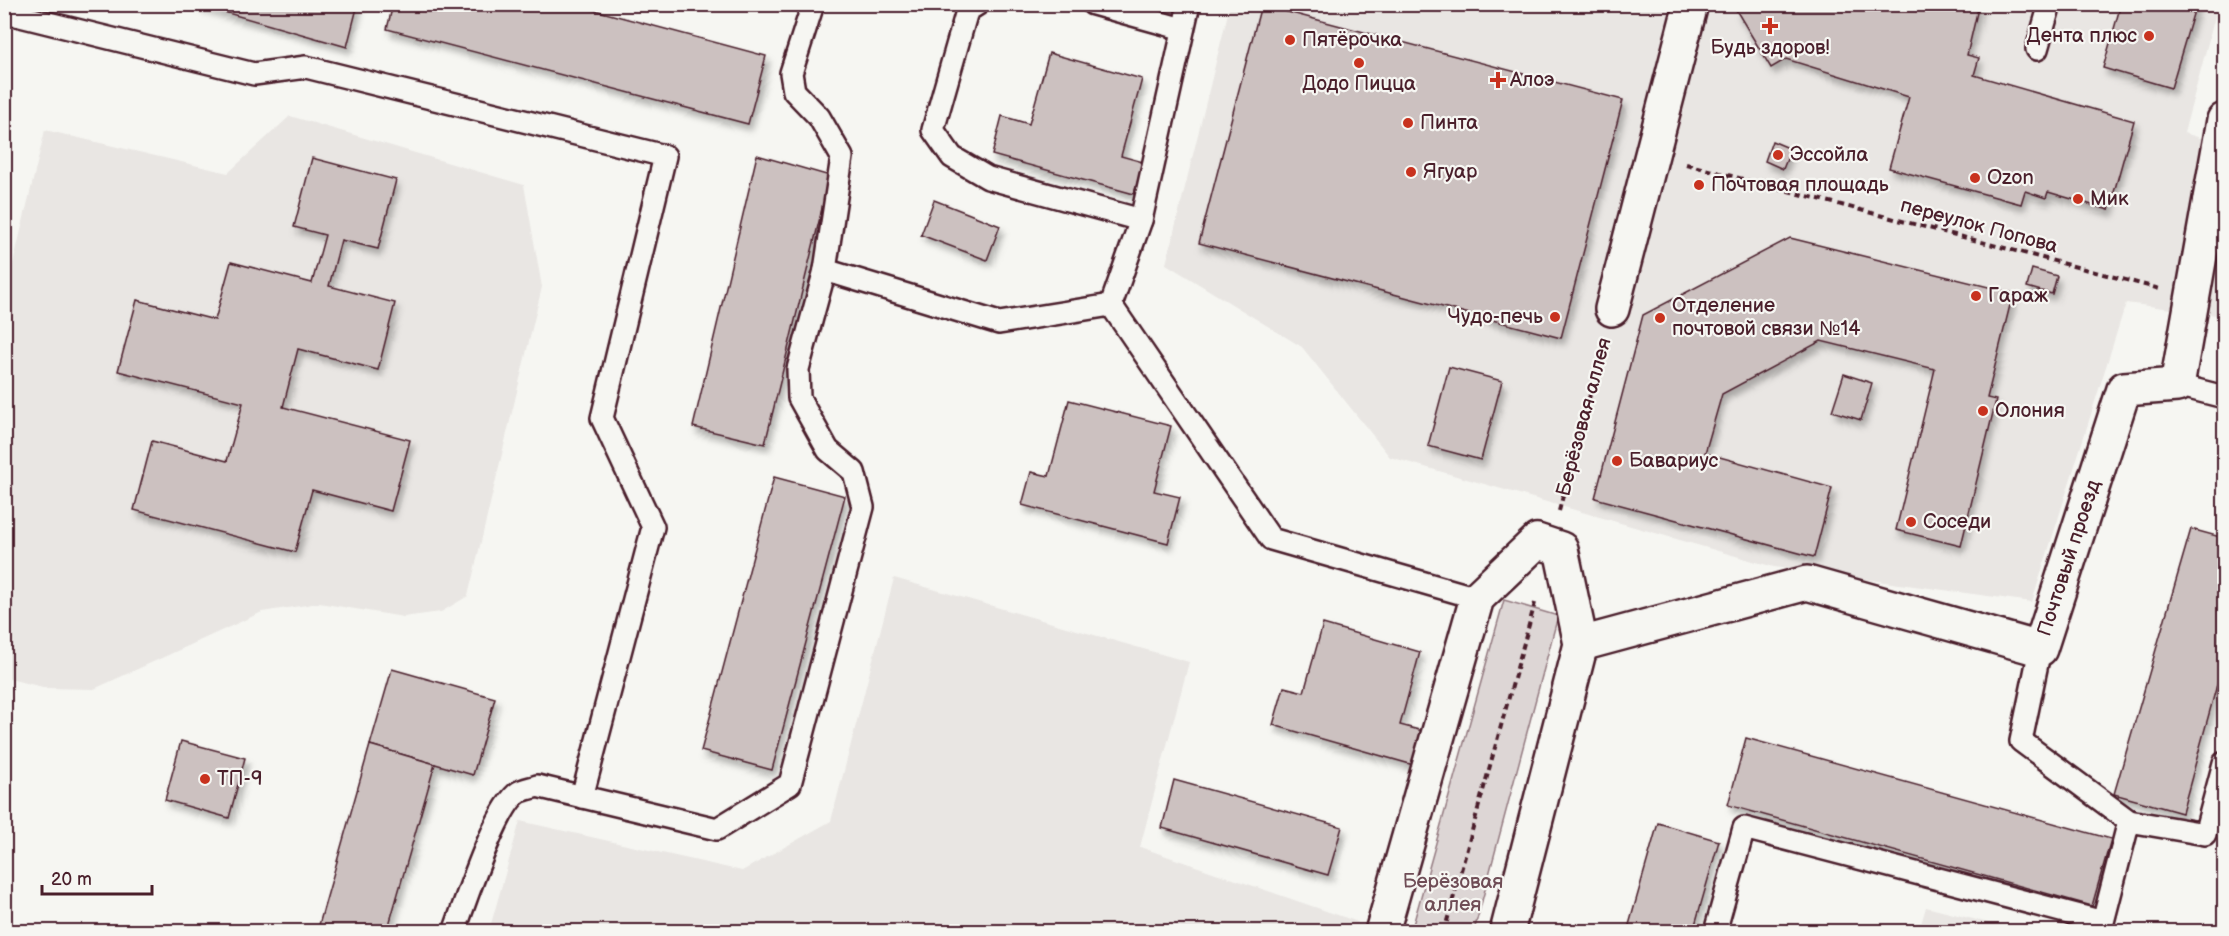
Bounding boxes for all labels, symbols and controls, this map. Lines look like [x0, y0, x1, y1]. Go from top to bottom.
marker: Будь здоров! [1763, 19, 1777, 33]
place label: Дента плюс [2027, 24, 2137, 48]
place label: Пятёрочка [1302, 28, 1402, 52]
marker: Дента плюс [2142, 29, 2156, 43]
marker: Пятёрочка [1283, 33, 1297, 47]
place label: Будь здоров! [1710, 36, 1830, 60]
marker: Додо Пицца [1352, 56, 1366, 70]
place label: Алоэ [1509, 68, 1554, 92]
place label: Додо Пицца [1302, 72, 1416, 96]
marker: Алоэ [1491, 73, 1505, 87]
place label: Пинта [1420, 111, 1478, 135]
marker: Пинта [1401, 116, 1415, 130]
place label: Эссойла [1790, 143, 1868, 167]
marker: Эссойла [1771, 148, 1785, 162]
place label: Ягуар [1423, 160, 1478, 184]
marker: Ягуар [1404, 165, 1418, 179]
place label: Ozon [1987, 166, 2034, 190]
marker: Ozon [1968, 171, 1982, 185]
place label: Почтовая площадь [1711, 173, 1889, 197]
marker: Почтовая площадь [1692, 178, 1706, 192]
place label: Мик [2090, 187, 2129, 211]
marker: Мик [2071, 192, 2085, 206]
street label: переулок Попова [1898, 193, 2060, 259]
place label: Гараж [1988, 284, 2048, 308]
marker: Гараж [1969, 289, 1983, 303]
place label: Отделение почтовой связи №14 [1672, 294, 1860, 341]
place label: Чудо-печь [1448, 305, 1543, 329]
marker: Чудо-печь [1548, 310, 1562, 324]
marker: Отделение почтовой связи №14 [1653, 311, 1667, 325]
street label: Берёзовая аллея [1551, 335, 1617, 499]
place label: Олония [1995, 399, 2065, 423]
marker: Олония [1976, 404, 1990, 418]
place label: Бавариус [1629, 449, 1719, 473]
marker: Бавариус [1610, 454, 1624, 468]
street label: Почтовый проезд [2032, 477, 2106, 639]
place label: Соседи [1923, 510, 1991, 534]
marker: Соседи [1904, 515, 1918, 529]
place label: ТП-9 [217, 767, 262, 791]
marker: ТП-9 [198, 772, 212, 786]
scale bar [42, 858, 152, 896]
text: 20 m [51, 869, 92, 890]
park label: Берёзовая аллея [1403, 870, 1503, 917]

